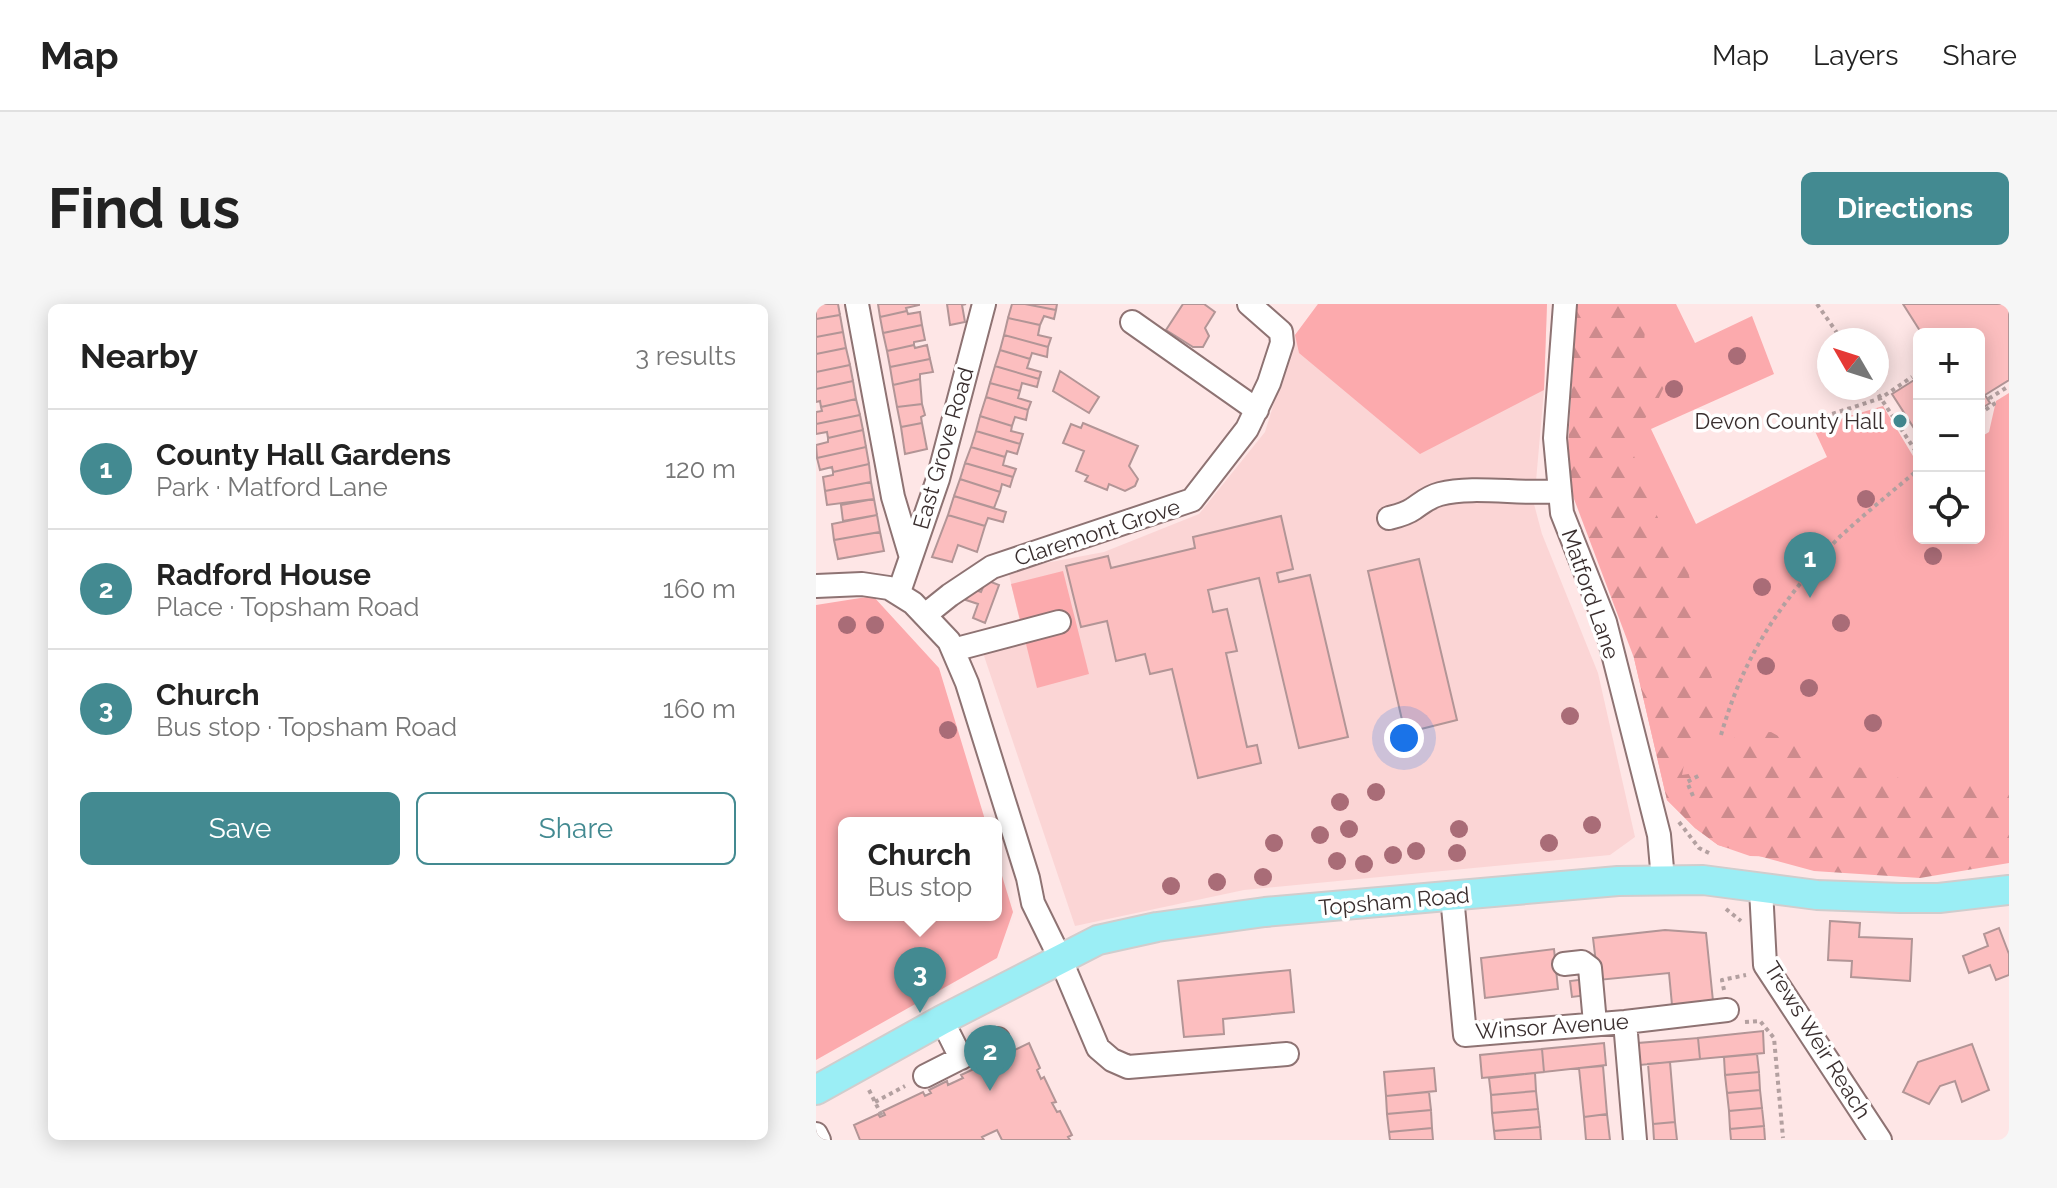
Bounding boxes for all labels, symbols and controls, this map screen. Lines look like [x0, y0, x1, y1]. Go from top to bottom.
text: Map [40, 33, 119, 78]
text: Map [1712, 39, 1769, 72]
text: Layers [1813, 39, 1899, 72]
text: Share [1943, 39, 2017, 72]
button: Directions [1801, 172, 2009, 245]
text: Find us [48, 175, 240, 241]
north arrow [1817, 328, 1889, 400]
map controls [1913, 328, 1985, 544]
button: + [1913, 328, 1985, 400]
text: Nearby [80, 336, 198, 376]
text: 3 results [635, 341, 736, 371]
street label: East Grove Road [907, 364, 979, 532]
button: − [1913, 400, 1985, 472]
place label: Devon County Hall [1694, 408, 1884, 434]
marker: Devon County Hall [1891, 412, 1909, 430]
text: County Hall Gardens [156, 437, 451, 472]
text: 1 [100, 454, 112, 484]
text: 120 m [665, 454, 736, 484]
text: Park · Matford Lane [156, 472, 388, 502]
button: locate [1913, 472, 1985, 544]
street label: Claremont Grove [1011, 493, 1183, 571]
street label: Matford Lane [1557, 526, 1625, 662]
pin: 1 [1784, 532, 1836, 598]
text: Radford House [156, 557, 371, 592]
text: 2 [99, 574, 113, 604]
text: 160 m [663, 574, 736, 604]
text: Place · Topsham Road [156, 592, 419, 622]
text: Church [156, 677, 260, 712]
text: 3 [99, 694, 113, 724]
text: 160 m [663, 694, 736, 724]
text: Bus stop · Topsham Road [156, 712, 457, 742]
your location [1384, 718, 1424, 758]
button: Save [80, 792, 400, 865]
button: Share [416, 792, 736, 865]
popup [838, 817, 1002, 921]
text: Church [868, 837, 971, 872]
text: Bus stop [868, 872, 972, 902]
street label: Topsham Road [1317, 881, 1471, 921]
pin: 3 [894, 947, 946, 1013]
street label: Trews Weir Reach [1759, 957, 1877, 1123]
street label: Winsor Avenue [1474, 1008, 1630, 1044]
pin: 2 [964, 1025, 1016, 1091]

